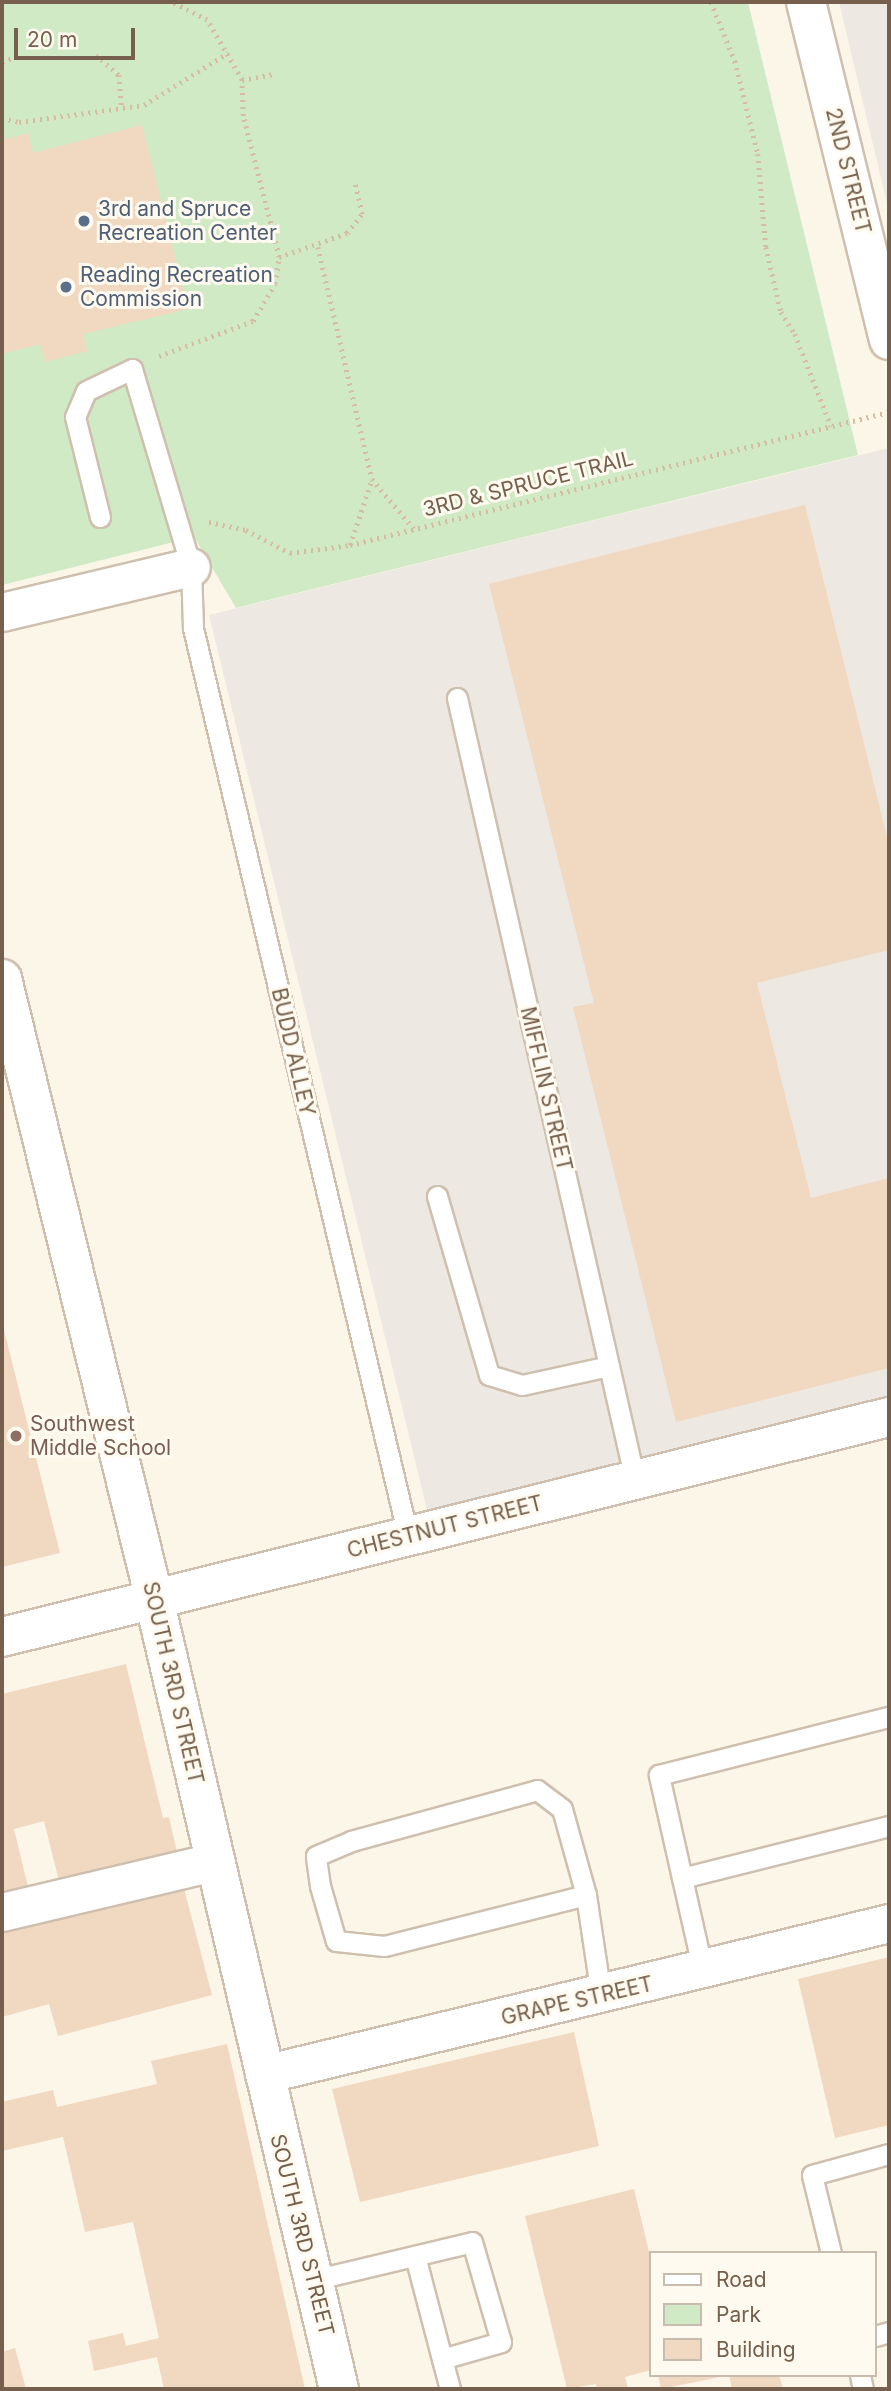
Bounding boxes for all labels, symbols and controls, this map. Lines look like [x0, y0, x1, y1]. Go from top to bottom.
scale bar [18, 14, 138, 58]
text: 20 m [27, 27, 77, 52]
street label: 2ND STREET [820, 105, 876, 237]
place label: 3rd and Spruce Recreation Center [98, 196, 277, 246]
marker: 3rd and Spruce Recreation Center [76, 213, 92, 229]
place label: Reading Recreation Commission [80, 262, 273, 312]
marker: Reading Recreation Commission [58, 279, 74, 295]
street label: 3RD & SPRUCE TRAIL [420, 446, 636, 522]
street label: BUDD ALLEY [266, 985, 320, 1119]
street label: MIFFLIN STREET [515, 1004, 577, 1174]
place label: Southwest Middle School [30, 1411, 171, 1461]
marker: Southwest Middle School [8, 1428, 24, 1444]
street label: CHESTNUT STREET [345, 1490, 545, 1564]
street label: SOUTH 3RD STREET [137, 1579, 209, 1787]
street label: GRAPE STREET [499, 1971, 655, 2031]
street label: SOUTH 3RD STREET [265, 2131, 339, 2339]
legend [650, 2251, 877, 2377]
text: Road [716, 2267, 767, 2292]
text: Park [716, 2302, 761, 2327]
text: Building [716, 2337, 796, 2362]

